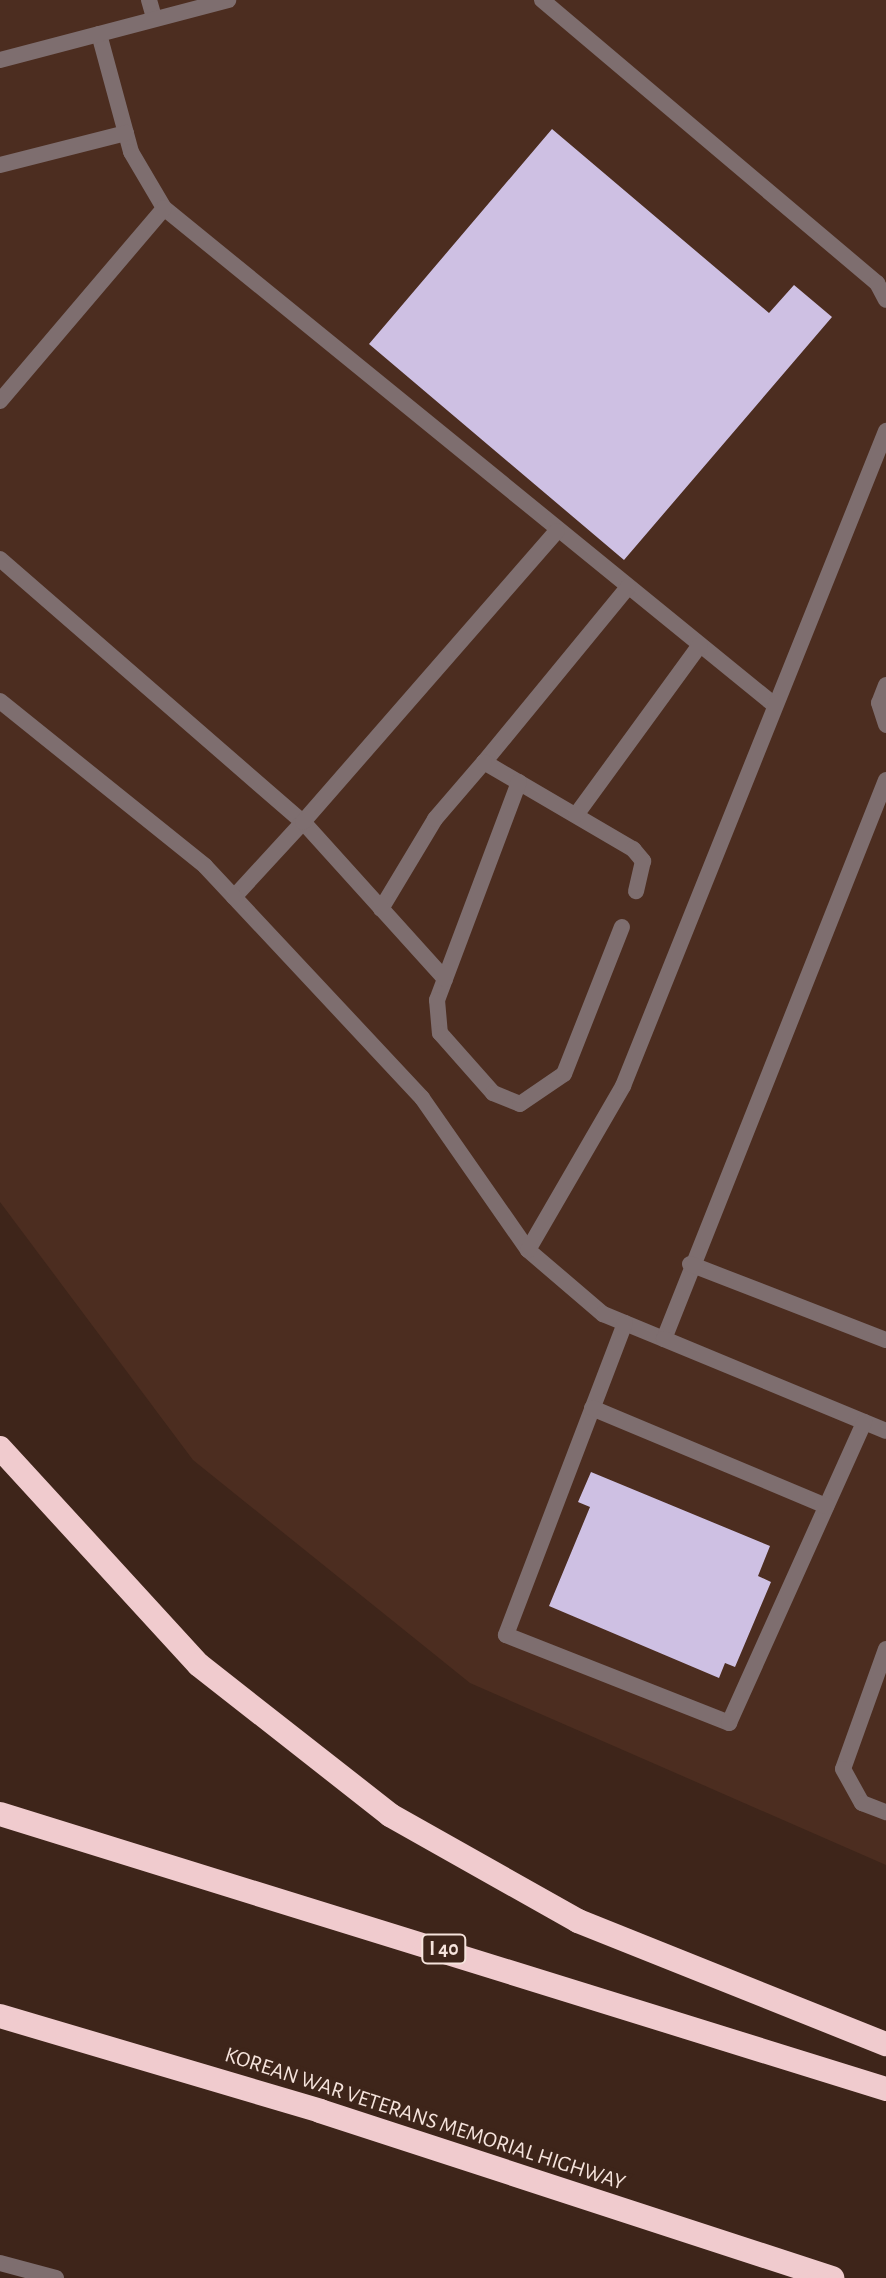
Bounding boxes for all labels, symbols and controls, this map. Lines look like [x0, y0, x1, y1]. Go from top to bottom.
road number: I 40 [420, 1933, 468, 1965]
street label: KOREAN WAR VETERANS MEMORIAL HIGHWAY [221, 2042, 629, 2196]

